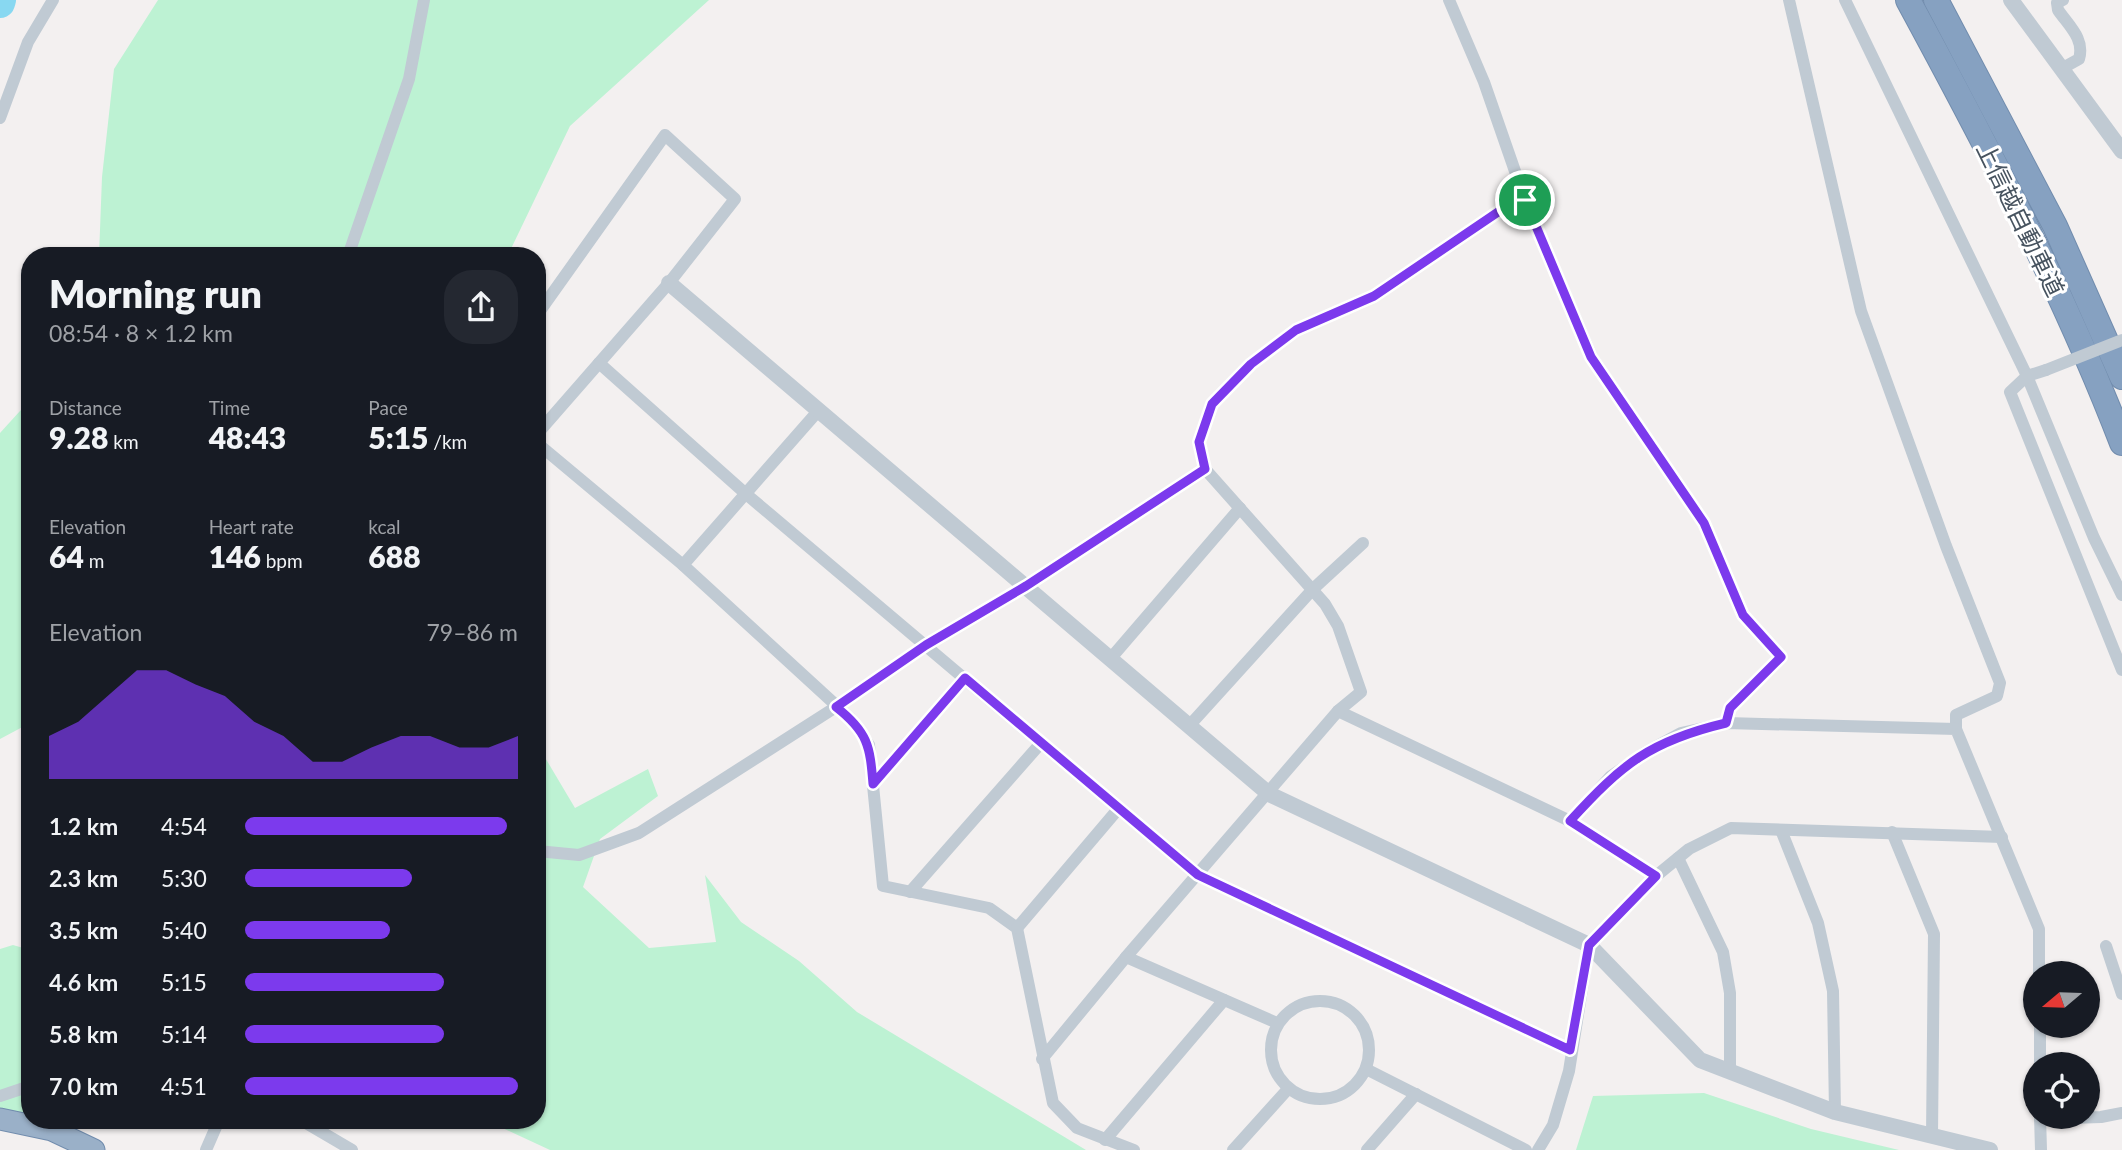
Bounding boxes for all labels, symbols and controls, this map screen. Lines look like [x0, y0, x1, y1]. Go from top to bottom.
street label: 上信越自動車道 [1971, 137, 2071, 301]
pin [1495, 170, 1555, 230]
icon: arrive [1506, 181, 1544, 219]
text: Morning run [49, 270, 262, 316]
button: share [444, 270, 518, 344]
text: 08:54 · 8 × 1.2 km [49, 319, 233, 347]
text: Distance [49, 396, 122, 419]
text: Time [209, 396, 250, 419]
text: Pace [368, 396, 408, 419]
text: 9.28 [49, 419, 108, 455]
text: 48:43 [209, 419, 286, 455]
text: 5:15 [368, 419, 428, 455]
text: km [108, 430, 139, 453]
text: /km [428, 430, 467, 453]
text: Elevation [49, 515, 126, 538]
text: Heart rate [209, 515, 294, 538]
text: kcal [368, 515, 400, 538]
text: 64 [49, 538, 84, 574]
text: 146 [209, 538, 261, 574]
text: 688 [368, 538, 421, 574]
text: m [84, 549, 104, 572]
text: bpm [261, 549, 303, 572]
text: Elevation [49, 618, 142, 646]
text: 79–86 m [426, 618, 518, 646]
text: 1.2 km [49, 812, 118, 840]
text: 4:54 [161, 812, 207, 840]
text: 2.3 km [49, 864, 118, 892]
text: 5:30 [161, 864, 207, 892]
text: 3.5 km [49, 916, 118, 944]
text: 5:40 [161, 916, 207, 944]
north arrow [2023, 961, 2100, 1038]
map controls [2023, 961, 2100, 1129]
text: 4.6 km [49, 968, 118, 996]
text: 5:15 [161, 968, 207, 996]
text: 5.8 km [49, 1020, 118, 1048]
text: 5:14 [161, 1020, 207, 1048]
button: locate [2023, 1052, 2100, 1129]
text: 7.0 km [49, 1072, 118, 1100]
text: 4:51 [161, 1072, 207, 1100]

